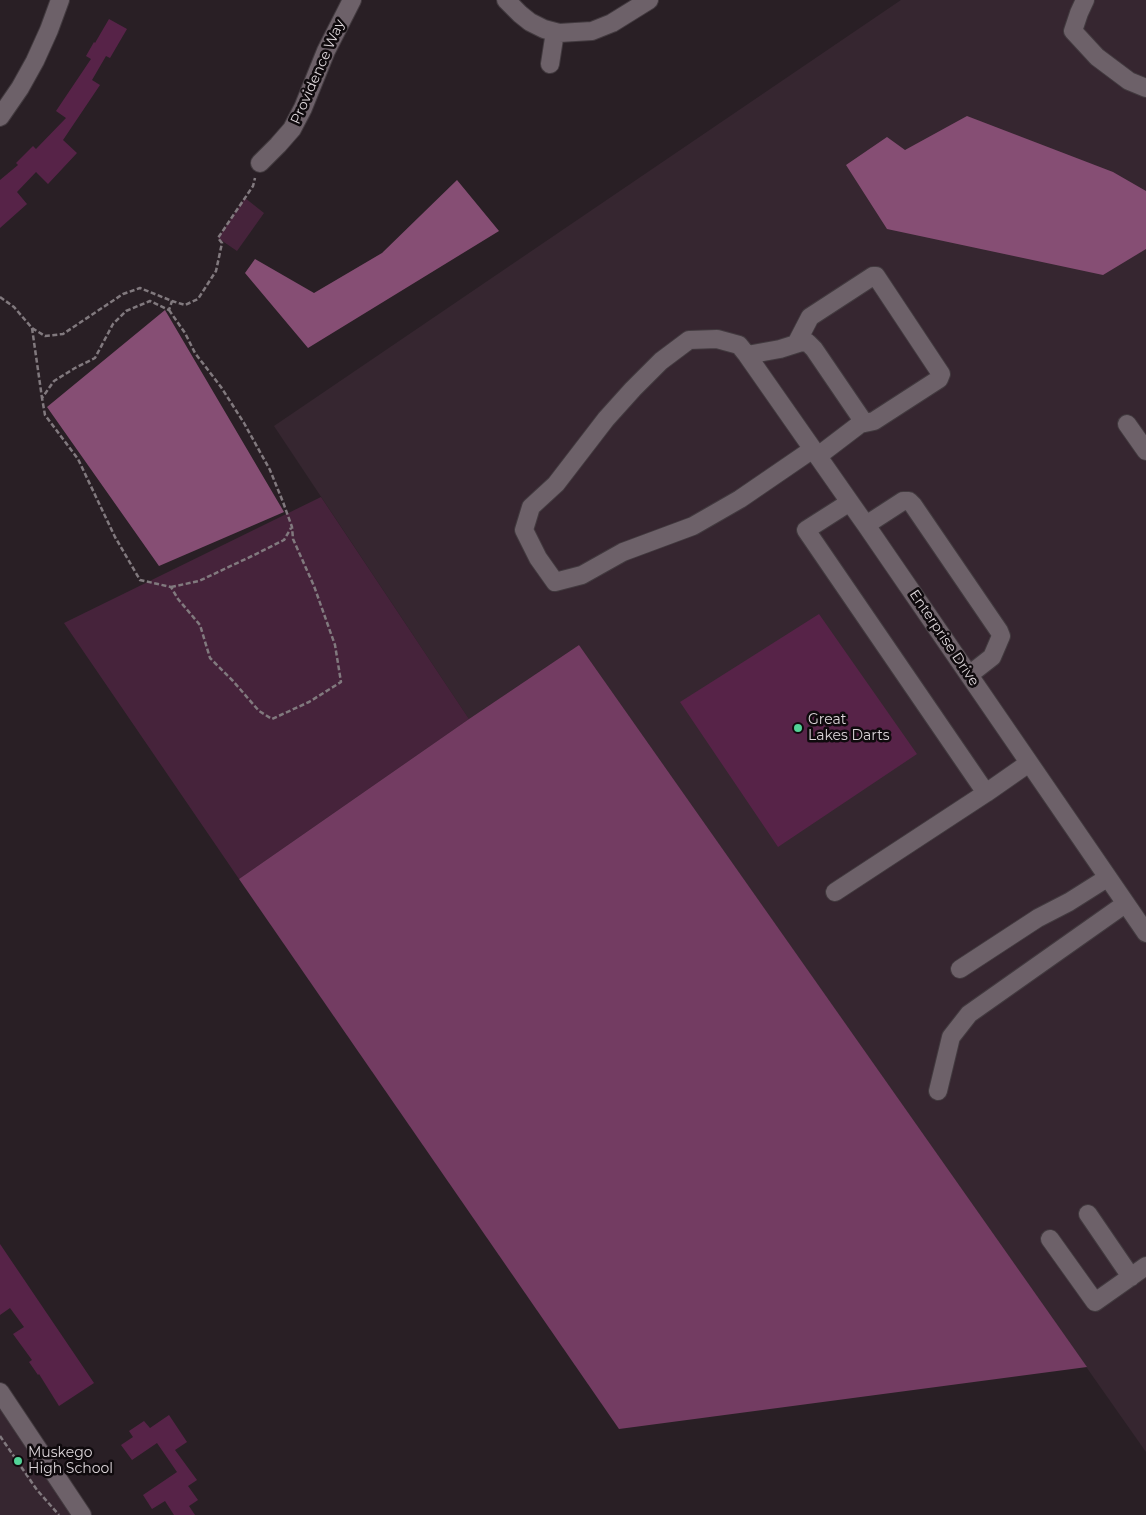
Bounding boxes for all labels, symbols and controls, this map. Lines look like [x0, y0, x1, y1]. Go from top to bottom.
street label: Providence Way [287, 17, 349, 127]
street label: Enterprise Drive [906, 587, 982, 689]
place label: Great Lakes Darts [808, 712, 890, 744]
marker: Great Lakes Darts [792, 722, 804, 734]
place label: Muskego High School [28, 1445, 113, 1478]
marker: Muskego High School [12, 1455, 24, 1467]

